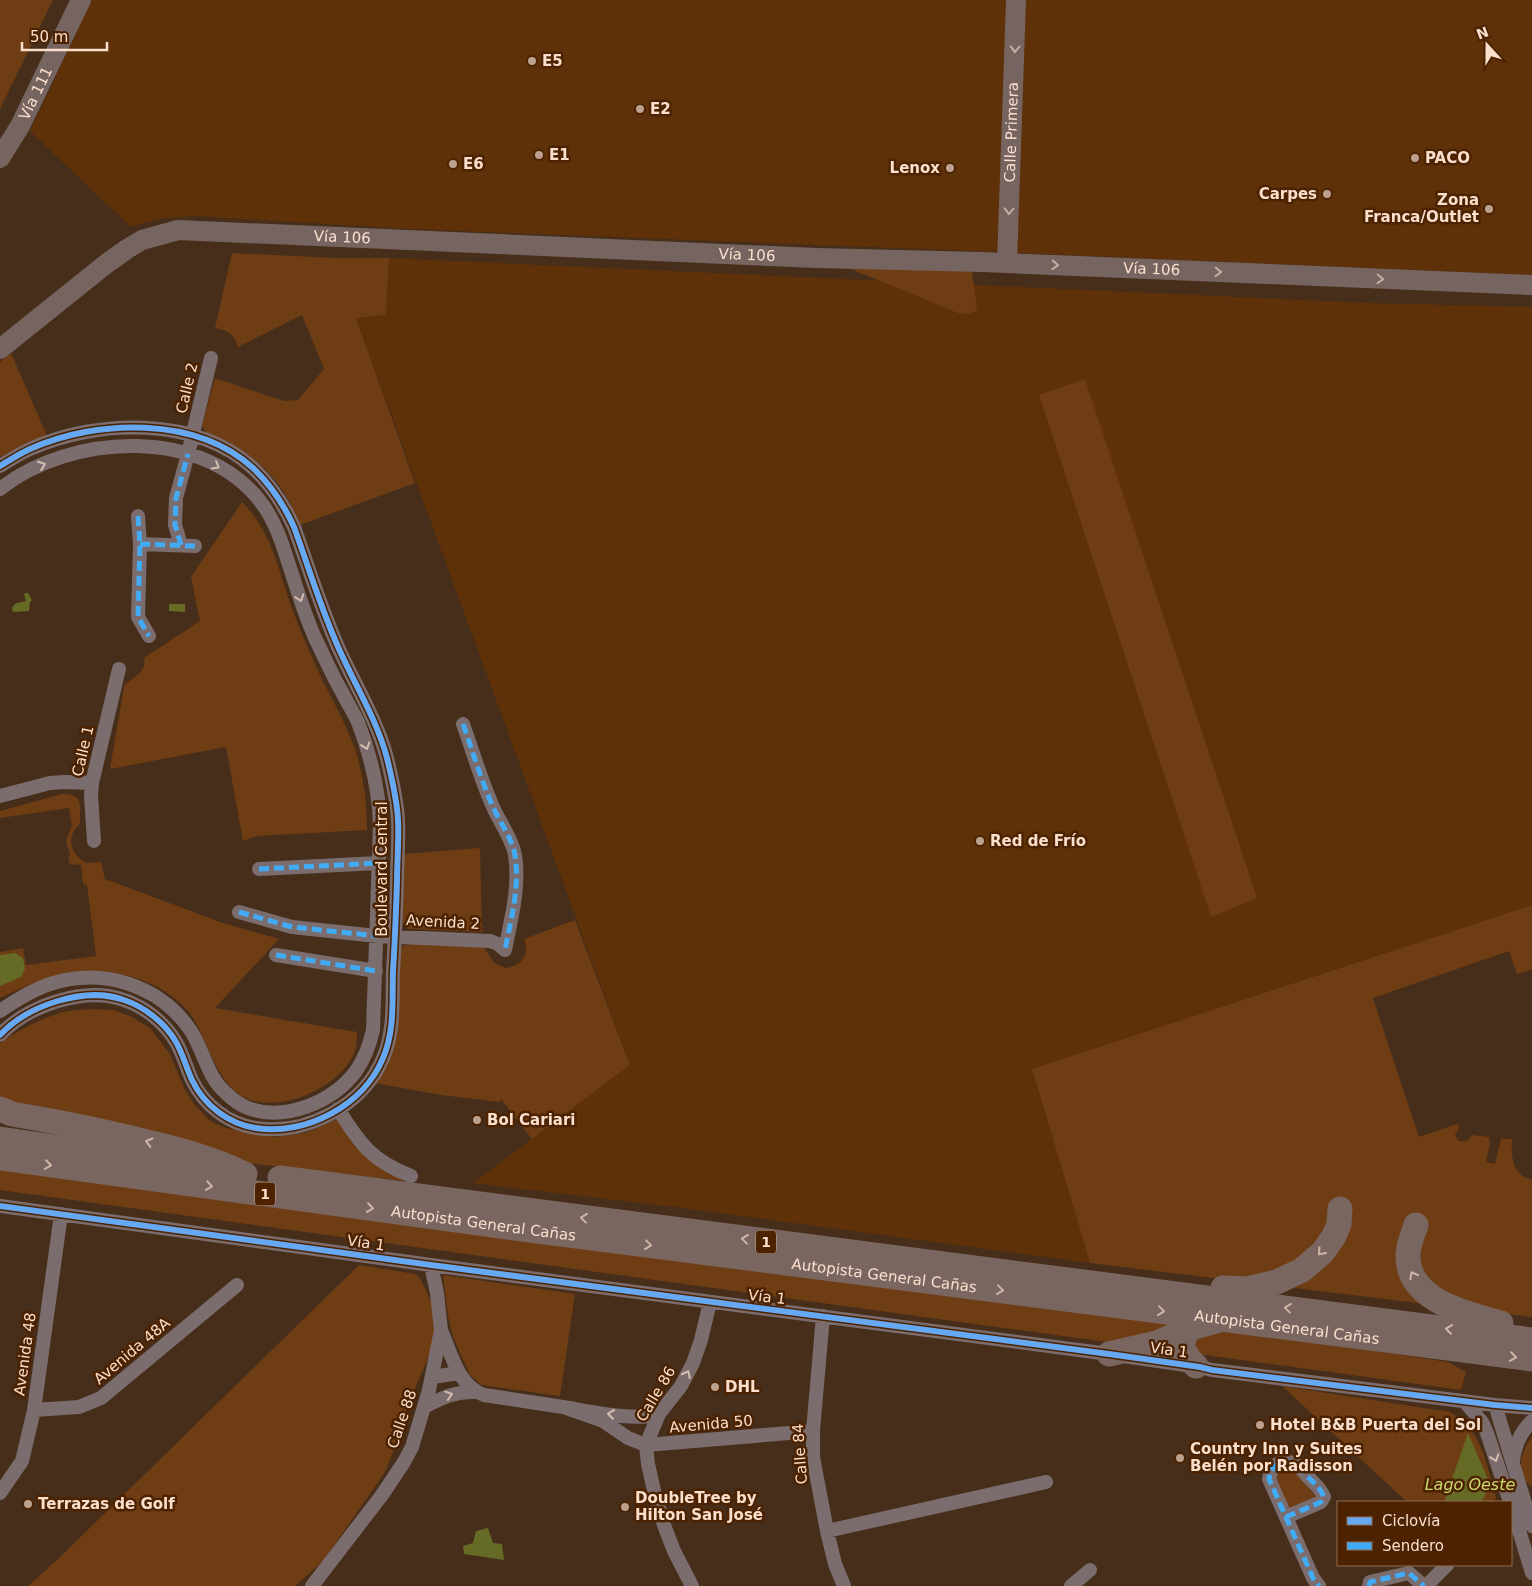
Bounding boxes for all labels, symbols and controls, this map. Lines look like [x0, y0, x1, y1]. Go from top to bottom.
scale bar [22, 20, 108, 52]
north arrow [1462, 20, 1512, 70]
text: N [1474, 23, 1491, 42]
text: 50 m [30, 28, 68, 46]
one-way arrow [1009, 45, 1020, 53]
place label: E5 [542, 52, 563, 70]
marker: E5 [526, 55, 538, 67]
street label: Vía 111 [15, 64, 56, 123]
street label: Calle Primera [1001, 82, 1022, 183]
place label: E2 [650, 100, 671, 118]
marker: E2 [634, 103, 646, 115]
place label: E1 [549, 146, 570, 164]
marker: E1 [533, 149, 545, 161]
place label: PACO [1425, 149, 1470, 167]
marker: PACO [1409, 152, 1421, 164]
place label: E6 [463, 155, 484, 173]
marker: E6 [447, 158, 459, 170]
place label: Lenox [890, 159, 940, 177]
marker: Lenox [944, 162, 956, 174]
place label: Carpes [1259, 185, 1317, 203]
marker: Carpes [1321, 188, 1333, 200]
place label: Zona Franca/Outlet [1364, 191, 1479, 226]
marker: Zona Franca/Outlet [1483, 203, 1495, 215]
one-way arrow [1003, 207, 1014, 215]
street label: Vía 106 [313, 227, 371, 247]
street label: Vía 106 [718, 245, 776, 265]
street label: Vía 106 [1123, 259, 1181, 279]
one-way arrow [1052, 260, 1060, 271]
one-way arrow [1214, 267, 1222, 278]
one-way arrow [1376, 274, 1384, 284]
street label: Calle 2 [172, 361, 202, 415]
one-way arrow [211, 460, 220, 470]
one-way arrow [37, 461, 46, 471]
one-way arrow [294, 594, 304, 602]
street label: Calle 1 [68, 724, 98, 778]
one-way arrow [360, 742, 370, 750]
street label: Boulevard Central [373, 801, 391, 937]
place label: Red de Frío [990, 832, 1086, 850]
marker: Red de Frío [974, 835, 986, 847]
street label: Avenida 2 [405, 911, 481, 933]
place label: Bol Cariari [487, 1111, 575, 1129]
marker: Bol Cariari [471, 1114, 483, 1126]
one-way arrow [145, 1137, 154, 1148]
one-way arrow [44, 1159, 53, 1169]
one-way arrow [206, 1180, 214, 1191]
road number: 1 [255, 1182, 275, 1206]
one-way arrow [367, 1202, 375, 1213]
street label: Autopista General Cañas [390, 1202, 577, 1245]
one-way arrow [579, 1213, 587, 1224]
road number: 1 [756, 1230, 776, 1254]
street label: Vía 1 [346, 1231, 386, 1255]
one-way arrow [740, 1234, 748, 1245]
one-way arrow [644, 1239, 652, 1250]
one-way arrow [1318, 1246, 1327, 1255]
street label: Autopista General Cañas [791, 1255, 978, 1296]
one-way arrow [1409, 1271, 1419, 1280]
one-way arrow [996, 1284, 1004, 1295]
street label: Vía 1 [747, 1286, 787, 1308]
one-way arrow [1283, 1303, 1291, 1314]
one-way arrow [1157, 1305, 1165, 1316]
street label: Autopista General Cañas [1193, 1307, 1381, 1348]
street label: Avenida 48 [10, 1311, 40, 1397]
street label: Avenida 48A [90, 1313, 174, 1388]
one-way arrow [1445, 1324, 1453, 1335]
street label: Vía 1 [1149, 1338, 1189, 1362]
one-way arrow [1509, 1351, 1517, 1361]
street label: Calle 86 [633, 1363, 679, 1425]
one-way arrow [681, 1370, 691, 1379]
place label: DHL [725, 1378, 760, 1396]
marker: DHL [709, 1381, 721, 1393]
street label: Calle 88 [384, 1387, 420, 1451]
one-way arrow [444, 1391, 453, 1401]
one-way arrow [607, 1409, 616, 1419]
street label: Avenida 50 [669, 1411, 753, 1437]
place label: Hotel B&B Puerta del Sol [1270, 1416, 1481, 1434]
marker: Hotel B&B Puerta del Sol [1254, 1419, 1266, 1431]
street label: Calle 84 [789, 1423, 811, 1485]
place label: Country Inn y Suites Belén por Radisson [1190, 1440, 1362, 1475]
marker: Country Inn y Suites Belén por Radisson [1174, 1452, 1186, 1464]
one-way arrow [1490, 1453, 1500, 1462]
water label: Lago Oeste [1425, 1475, 1515, 1494]
place label: DoubleTree by Hilton San José [635, 1489, 763, 1524]
place label: Terrazas de Golf [38, 1495, 175, 1513]
marker: Terrazas de Golf [22, 1498, 34, 1510]
marker: DoubleTree by Hilton San José [619, 1501, 631, 1513]
legend [1337, 1501, 1512, 1566]
text: Ciclovía [1382, 1512, 1440, 1530]
text: Sendero [1382, 1537, 1444, 1555]

